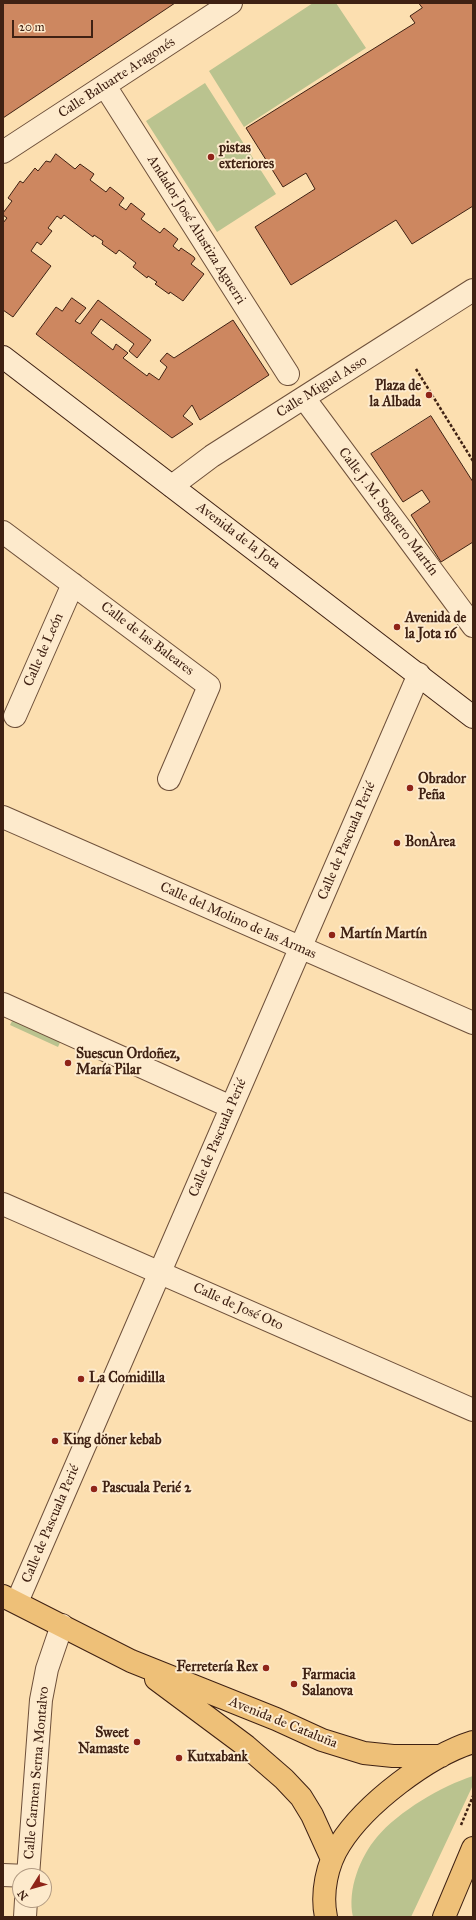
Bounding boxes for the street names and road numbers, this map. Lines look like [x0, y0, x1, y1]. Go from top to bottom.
street label: Calle Baluarte Aragonés [55, 34, 179, 122]
street label: Andador José Alustiza Aguerri [143, 152, 249, 308]
street label: Calle Miguel Asso [274, 352, 370, 422]
street label: Calle J. M. Soguero Martín [334, 445, 442, 579]
street label: Avenida de la Jota [193, 499, 283, 573]
street label: Calle de las Baleares [97, 599, 197, 679]
street label: Calle de León [20, 611, 68, 689]
street label: Calle de Pascuala Perié [314, 779, 380, 903]
street label: Calle del Molino de las Armas [157, 879, 319, 963]
street label: Calle de Pascuala Perié [185, 1076, 251, 1200]
street label: Calle de José Oto [190, 1280, 286, 1334]
street label: Calle de Pascuala Perié [18, 1462, 84, 1586]
street label: Calle Carmen Serna Montalvo [21, 1686, 53, 1860]
street label: Avenida de Cataluña [226, 1694, 340, 1752]

